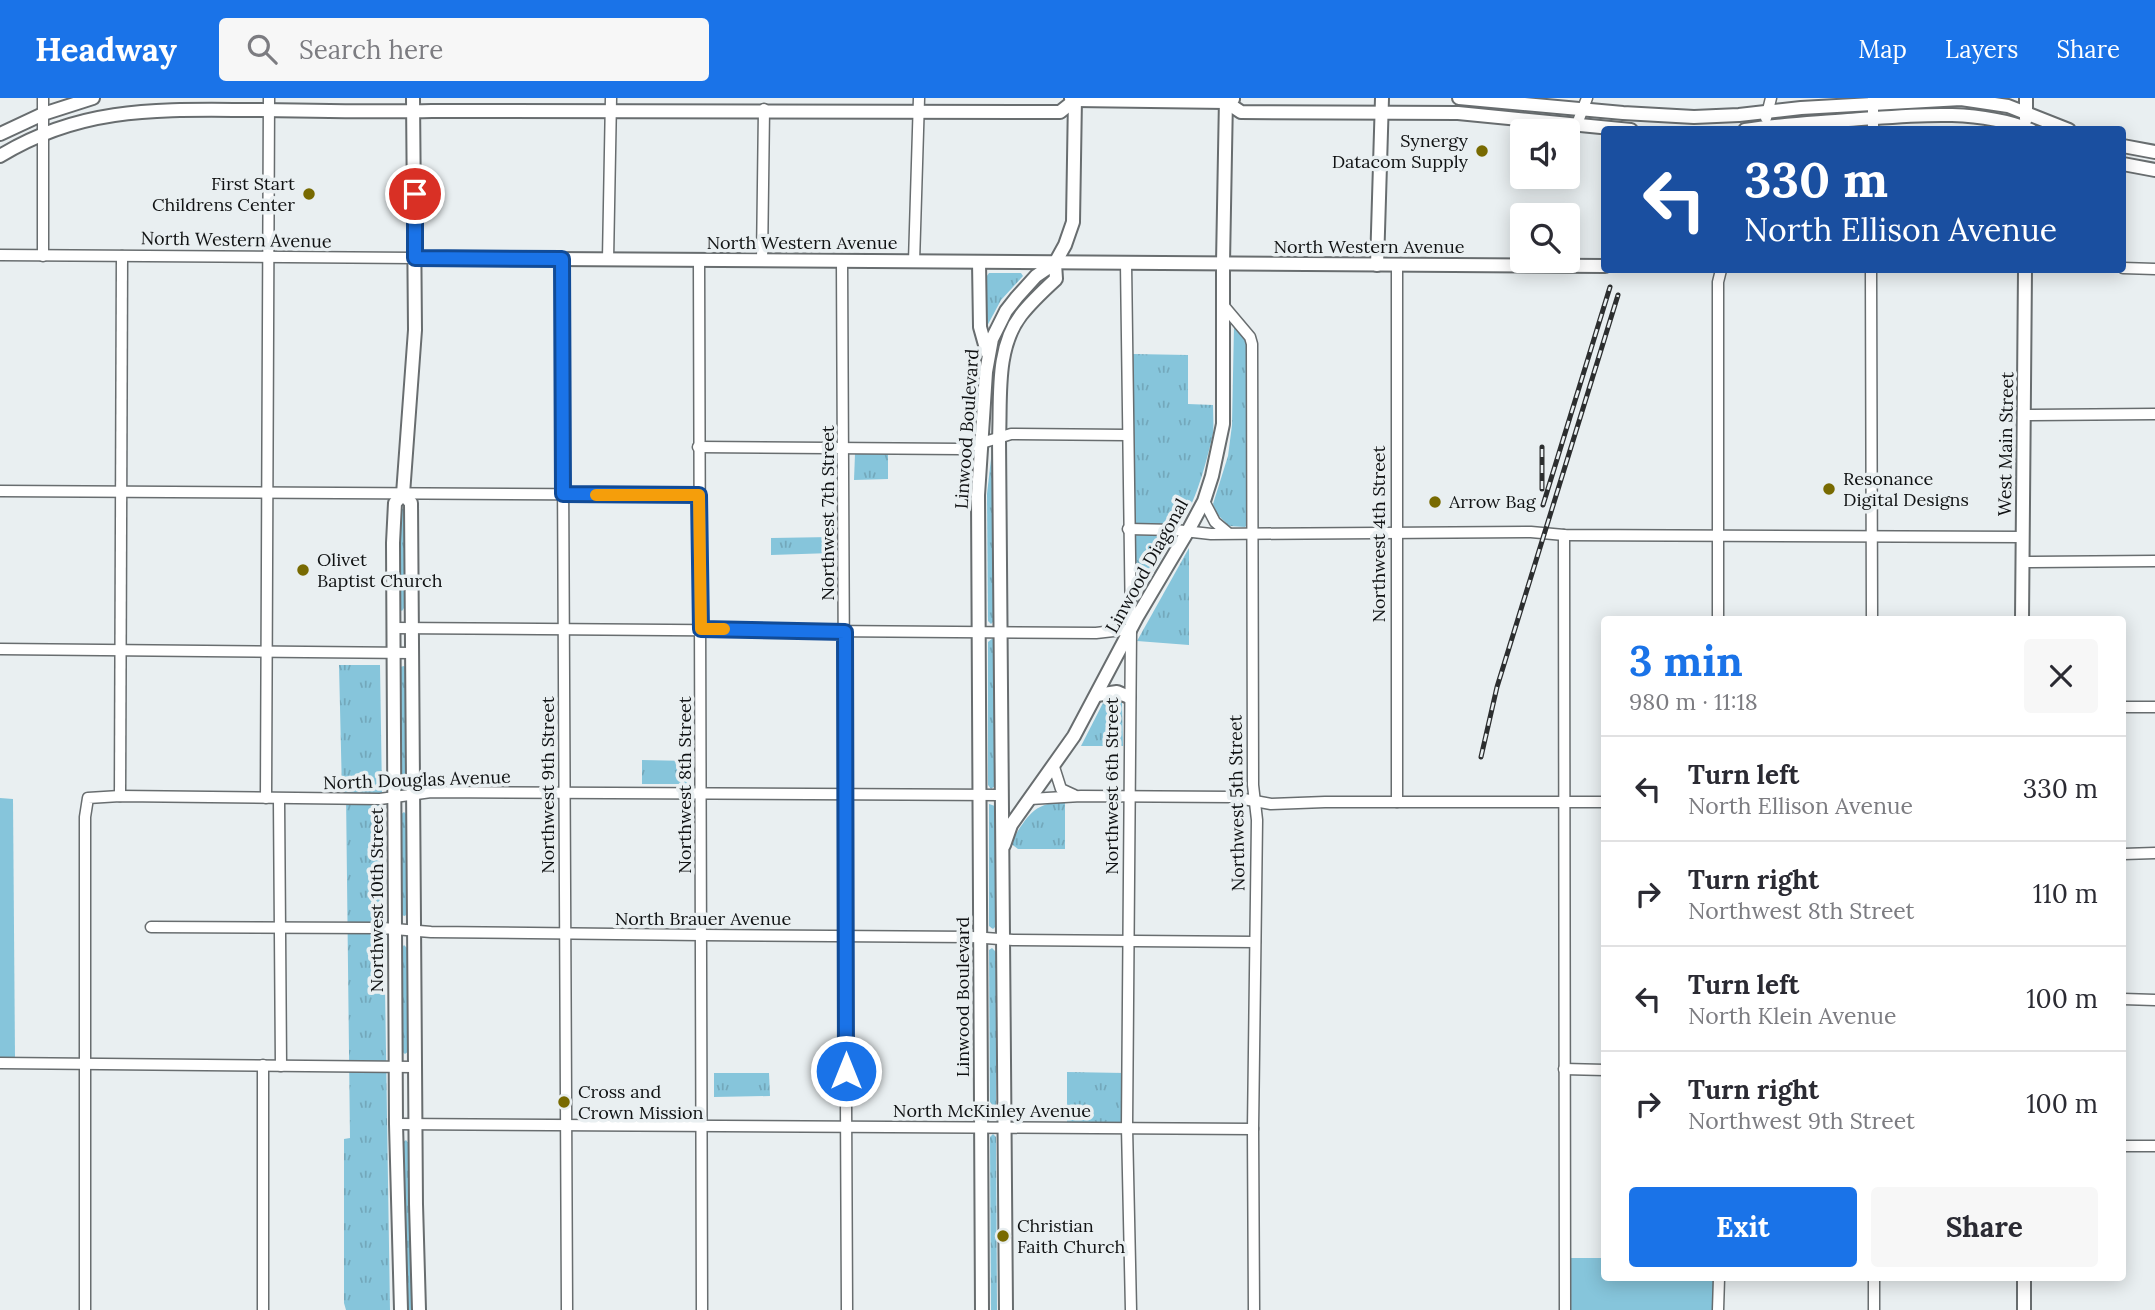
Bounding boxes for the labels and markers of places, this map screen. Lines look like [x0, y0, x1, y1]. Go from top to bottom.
place label: Synergy Datacom Supply [1332, 129, 1468, 173]
marker: Synergy Datacom Supply [1474, 143, 1490, 159]
pin [385, 164, 445, 224]
place label: First Start Childrens Center [152, 172, 295, 216]
marker: First Start Childrens Center [301, 186, 317, 202]
place label: Resonance Digital Designs [1843, 467, 1969, 511]
marker: Resonance Digital Designs [1821, 481, 1837, 497]
place label: Arrow Bag [1448, 490, 1537, 513]
marker: Arrow Bag [1427, 494, 1443, 510]
place label: Olivet Baptist Church [317, 548, 443, 592]
marker: Olivet Baptist Church [295, 562, 311, 578]
place label: Cross and Crown Mission [578, 1080, 704, 1124]
marker: Cross and Crown Mission [556, 1094, 572, 1110]
place label: Christian Faith Church [1017, 1214, 1126, 1258]
marker: Christian Faith Church [995, 1228, 1011, 1244]

